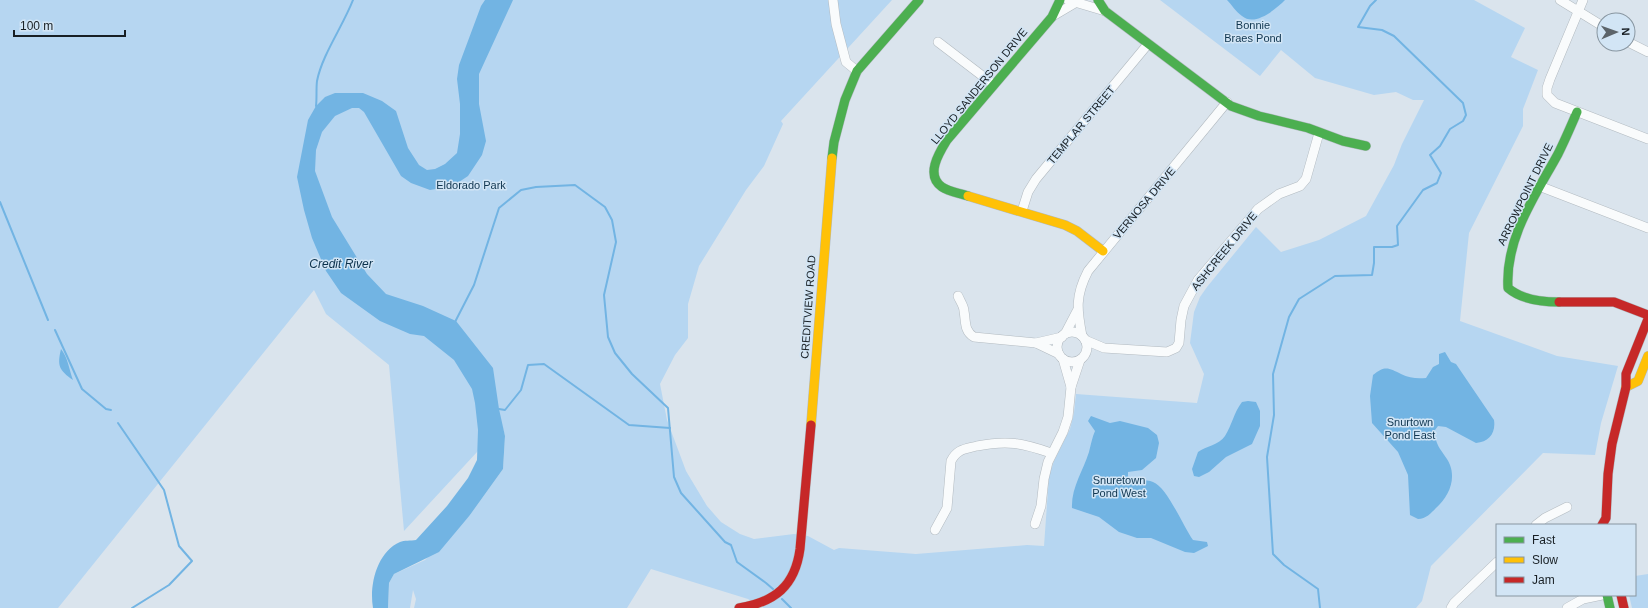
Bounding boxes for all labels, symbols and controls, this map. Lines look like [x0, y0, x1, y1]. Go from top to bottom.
scale bar [14, 12, 125, 38]
north arrow [1596, 12, 1636, 52]
text: 100 m [20, 19, 53, 33]
park label: Bonnie Braes Pond [1224, 19, 1282, 44]
street label: LLOYD SANDERSON DRIVE [929, 26, 1029, 146]
text: N [1620, 27, 1632, 36]
street label: TEMPLAR STREET [1045, 83, 1117, 167]
street label: ARROWPOINT DRIVE [1495, 141, 1555, 247]
street label: VERNOSA DRIVE [1111, 165, 1177, 241]
park label: Eldorado Park [436, 179, 506, 191]
street label: ASHCREEK DRIVE [1189, 209, 1259, 293]
street label: CREDITVIEW ROAD [798, 255, 818, 359]
water label: Credit River [309, 257, 374, 271]
park label: Snurtown Pond East [1385, 416, 1435, 441]
park label: Snuretown Pond West [1092, 474, 1146, 499]
legend [1496, 524, 1636, 596]
text: Fast [1532, 533, 1556, 547]
text: Slow [1532, 553, 1558, 567]
text: Jam [1532, 573, 1555, 587]

